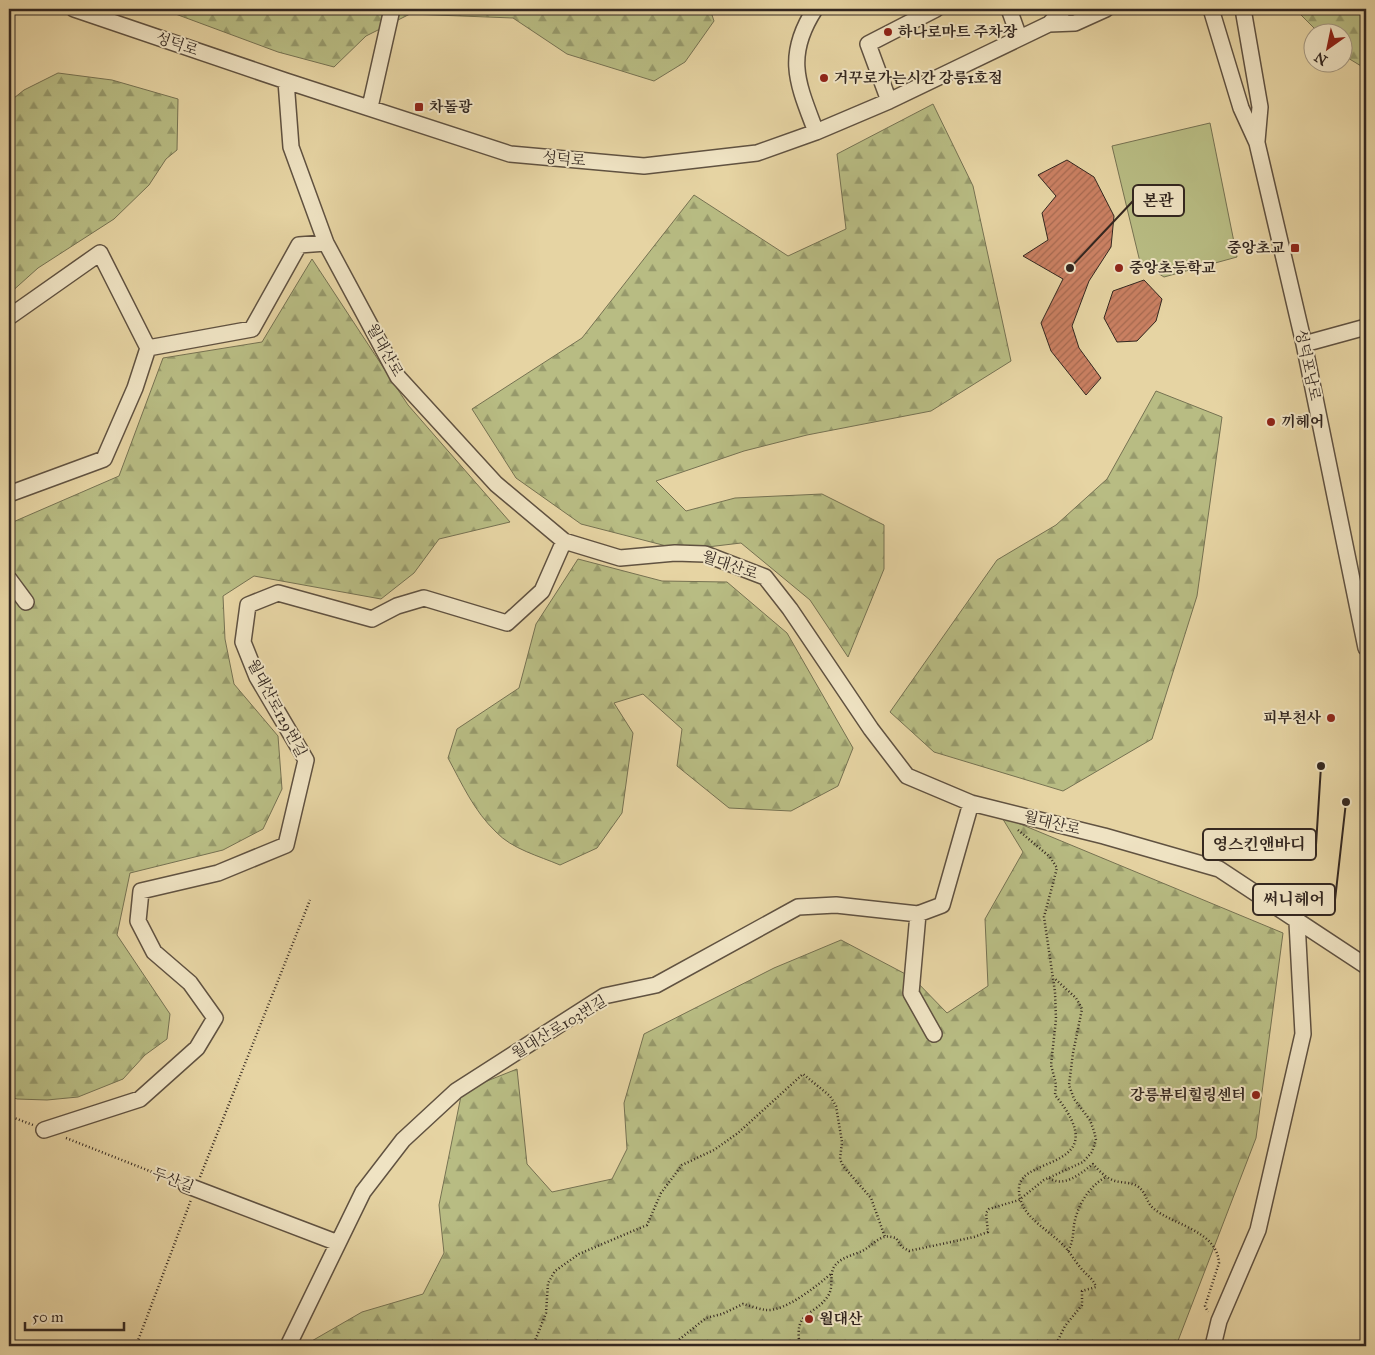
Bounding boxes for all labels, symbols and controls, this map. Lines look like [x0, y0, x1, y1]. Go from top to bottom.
north arrow [1302, 22, 1352, 72]
place label: 하나로마트 주차장 [898, 23, 1018, 41]
marker: 하나로마트 주차장 [882, 26, 894, 38]
street label: 성덕로 [154, 28, 201, 60]
text: N [1311, 48, 1331, 69]
place label: 거꾸로가는시간 강릉1호점 [834, 69, 1003, 87]
marker: 거꾸로가는시간 강릉1호점 [818, 72, 830, 84]
place label: 차돌광 [429, 98, 473, 116]
marker: 차돌광 [413, 101, 425, 113]
street label: 성덕로 [542, 148, 587, 170]
callout: 본관 [1133, 185, 1184, 216]
text: 본관 [1143, 191, 1174, 210]
place label: 중앙초교 [1227, 239, 1286, 257]
marker: 중앙초교 [1289, 242, 1301, 254]
place label: 중앙초등학교 [1129, 259, 1216, 277]
marker: 중앙초등학교 [1113, 262, 1125, 274]
street label: 월대산로 [363, 320, 407, 380]
street label: 성덕포남로 [1292, 328, 1324, 403]
place label: 끼헤어 [1281, 413, 1324, 431]
marker: 끼헤어 [1265, 416, 1277, 428]
street label: 월대산로 [700, 547, 761, 583]
street label: 월대산로129번길 [244, 656, 310, 760]
place label: 피부천사 [1263, 709, 1322, 727]
marker: 피부천사 [1325, 712, 1337, 724]
street label: 월대산로 [1022, 807, 1083, 839]
callout: 영스킨앤바디 [1203, 829, 1316, 860]
text: 영스킨앤바디 [1213, 835, 1305, 854]
callout: 써니헤어 [1253, 884, 1335, 915]
text: 써니헤어 [1263, 890, 1325, 909]
street label: 월대산로103번길 [508, 992, 610, 1062]
place label: 강릉뷰티힐링센터 [1130, 1086, 1246, 1104]
marker: 강릉뷰티힐링센터 [1250, 1089, 1262, 1101]
street label: 두산길 [149, 1164, 197, 1196]
scale bar [25, 1300, 124, 1332]
text: 50 m [32, 1308, 64, 1326]
place label: 월대산 [819, 1310, 863, 1328]
marker: 월대산 [803, 1313, 815, 1325]

